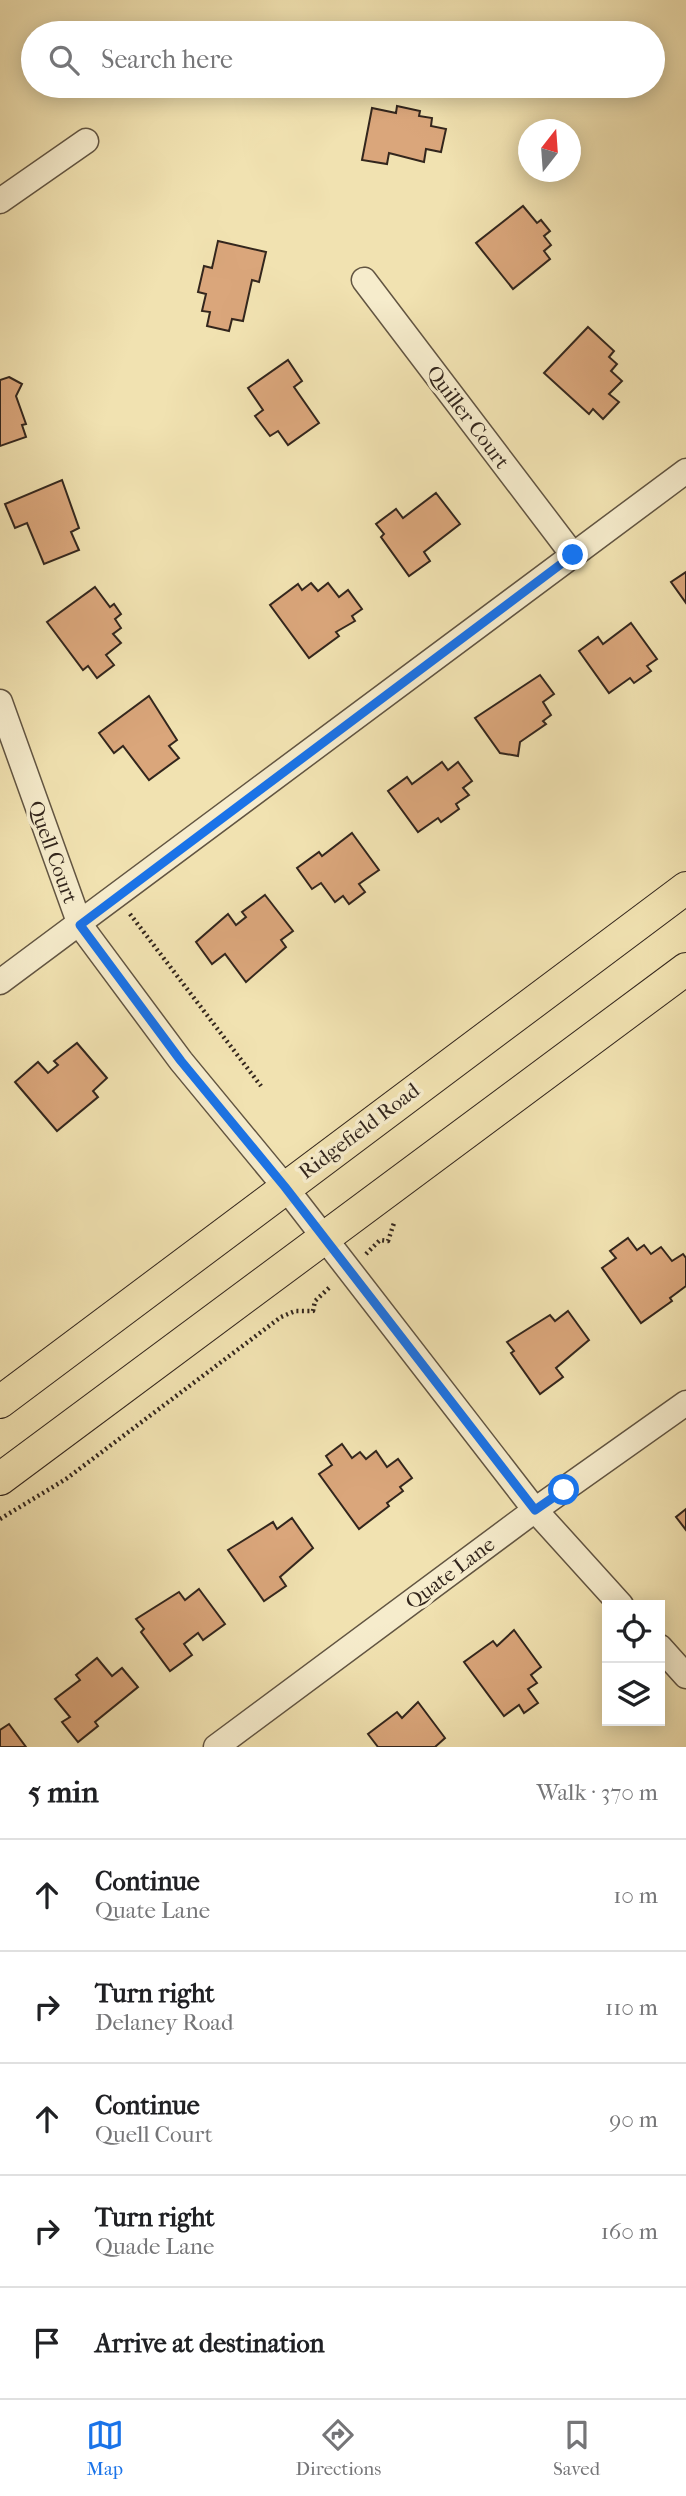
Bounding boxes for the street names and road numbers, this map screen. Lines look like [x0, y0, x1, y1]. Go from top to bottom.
street label: Quiller Court [422, 361, 515, 474]
street label: Quell Court [23, 797, 83, 907]
street label: Ridgefield Road [294, 1078, 424, 1184]
street label: Quate Lane [401, 1532, 499, 1614]

